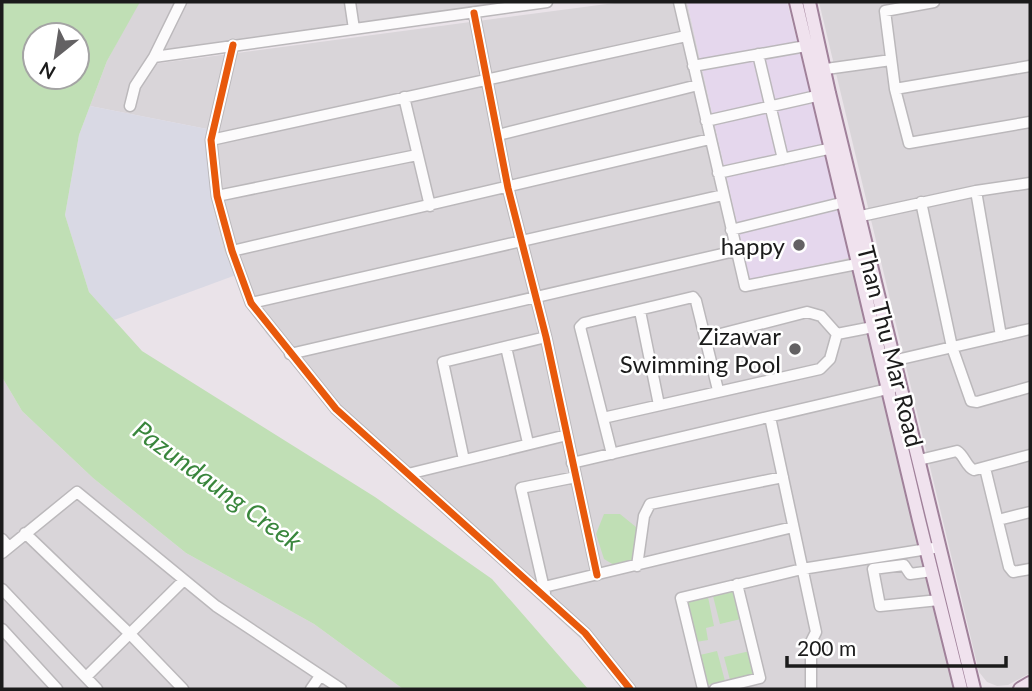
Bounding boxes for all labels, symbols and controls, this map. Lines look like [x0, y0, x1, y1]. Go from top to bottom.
north arrow [21, 21, 91, 91]
text: N [35, 58, 59, 85]
place label: happy [721, 231, 786, 260]
marker: happy [791, 237, 807, 253]
street label: Than Thu Mar Road [852, 242, 930, 450]
place label: Zizawar Swimming Pool [620, 321, 781, 378]
marker: Zizawar Swimming Pool [787, 341, 803, 357]
water label: Pazundaung Creek [128, 413, 309, 557]
scale bar [787, 624, 1006, 668]
text: 200 m [797, 635, 856, 660]

